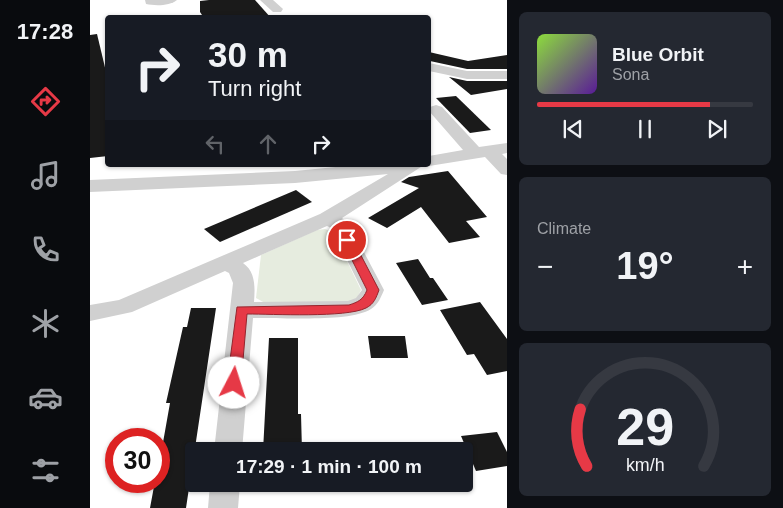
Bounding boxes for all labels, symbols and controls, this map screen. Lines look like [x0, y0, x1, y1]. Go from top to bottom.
text: 17:28 [17, 19, 73, 44]
icon: right [125, 35, 190, 100]
text: 30 m [208, 35, 288, 74]
text: Blue Orbit [612, 44, 704, 65]
text: Sona [612, 66, 649, 83]
text: Turn right [208, 76, 301, 101]
icon: directions [28, 84, 63, 119]
icon: previous [559, 115, 587, 143]
icon: pause [631, 115, 659, 143]
icon: next [703, 115, 731, 143]
icon: left [201, 130, 229, 158]
icon: ahead [254, 130, 282, 158]
icon: right [307, 130, 335, 158]
icon: music [28, 158, 63, 193]
pin [326, 219, 368, 261]
text: Climate [537, 220, 591, 237]
icon: arrive [333, 226, 361, 254]
icon: phone [28, 232, 63, 267]
text: 19° [616, 245, 674, 287]
text: − [537, 251, 553, 282]
text: + [737, 251, 753, 282]
icon: climate [28, 306, 63, 341]
position arrow [207, 356, 259, 408]
icon: car [28, 380, 63, 415]
text: 29 [616, 398, 674, 456]
speed limit sign: 30 [105, 428, 170, 493]
icon: filters [28, 453, 63, 488]
text: km/h [626, 455, 664, 475]
text: 17:29 · 1 min · 100 m [236, 456, 422, 477]

